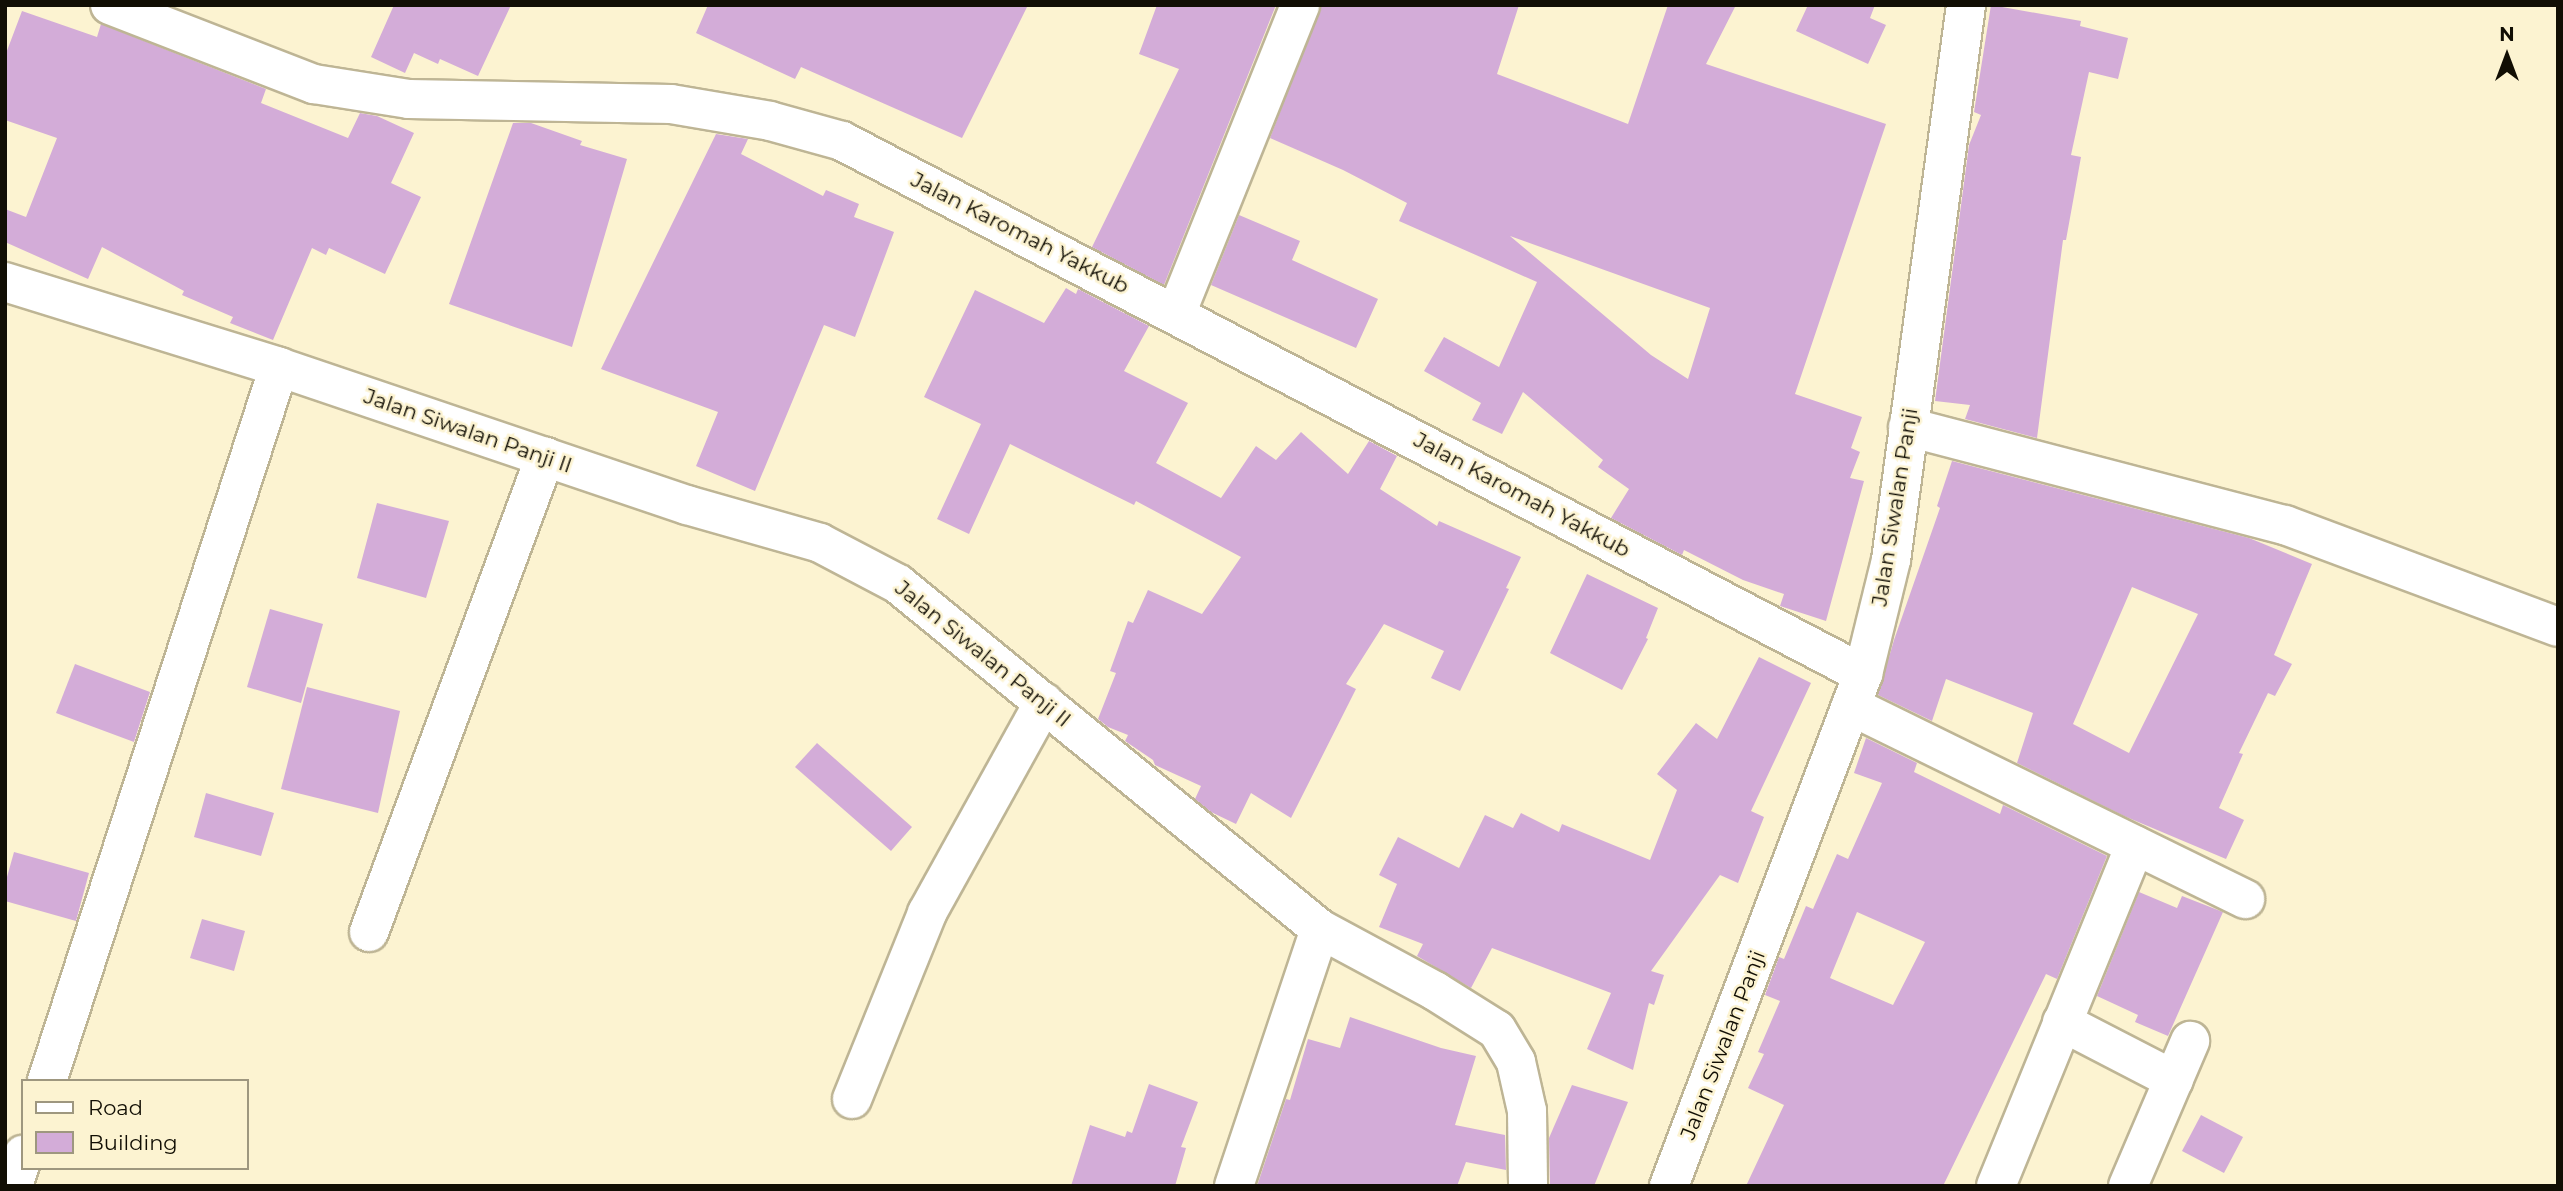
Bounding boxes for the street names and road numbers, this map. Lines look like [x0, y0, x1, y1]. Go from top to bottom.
street label: Jalan Karomah Yakkub [907, 167, 1133, 299]
street label: Jalan Siwalan Panji II [361, 384, 575, 478]
street label: Jalan Siwalan Panji [1867, 406, 1923, 608]
street label: Jalan Karomah Yakkub [1410, 427, 1634, 563]
street label: Jalan Siwalan Panji II [890, 576, 1076, 732]
street label: Jalan Siwalan Panji [1675, 947, 1771, 1143]

